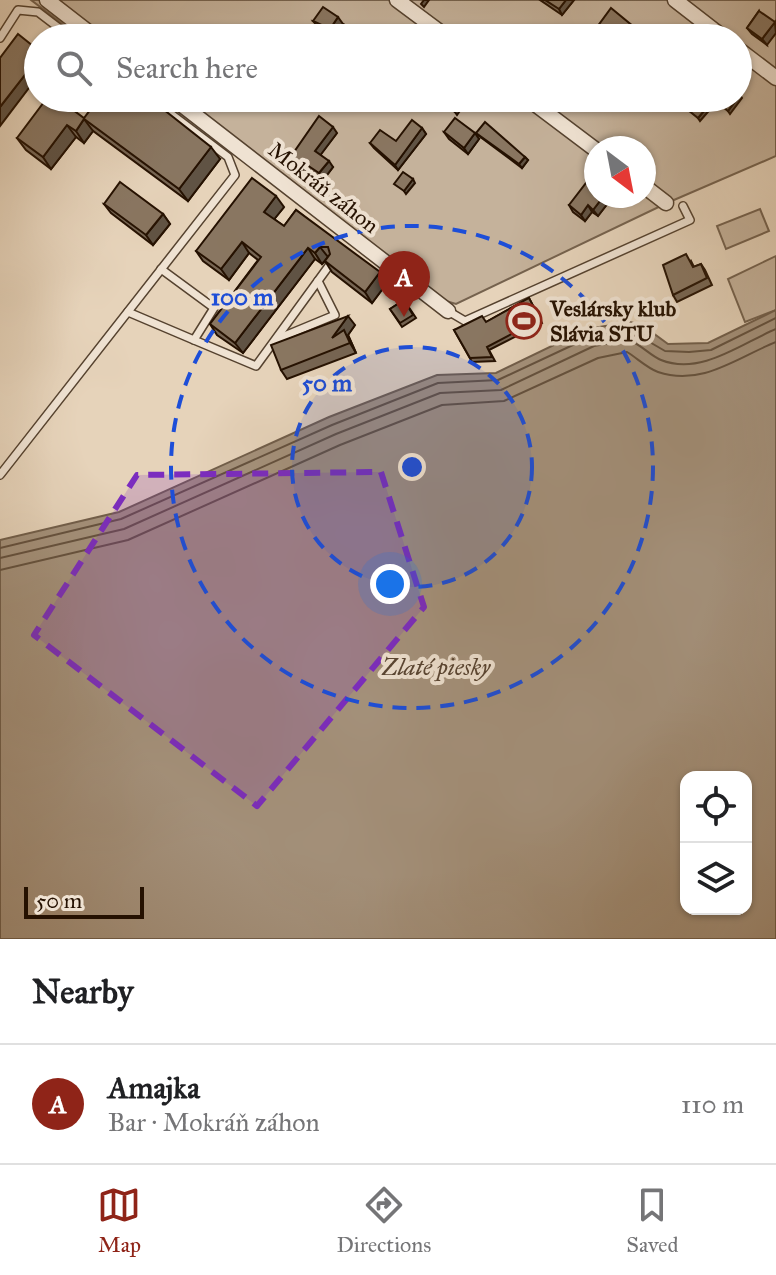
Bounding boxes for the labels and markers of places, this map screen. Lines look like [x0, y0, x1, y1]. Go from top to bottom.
pin: A [378, 251, 430, 317]
place label: Veslársky klub Slávia STU [549, 295, 676, 347]
sports icon: Veslársky klub Slávia STU [505, 302, 543, 340]
centre of rings [398, 453, 426, 481]

